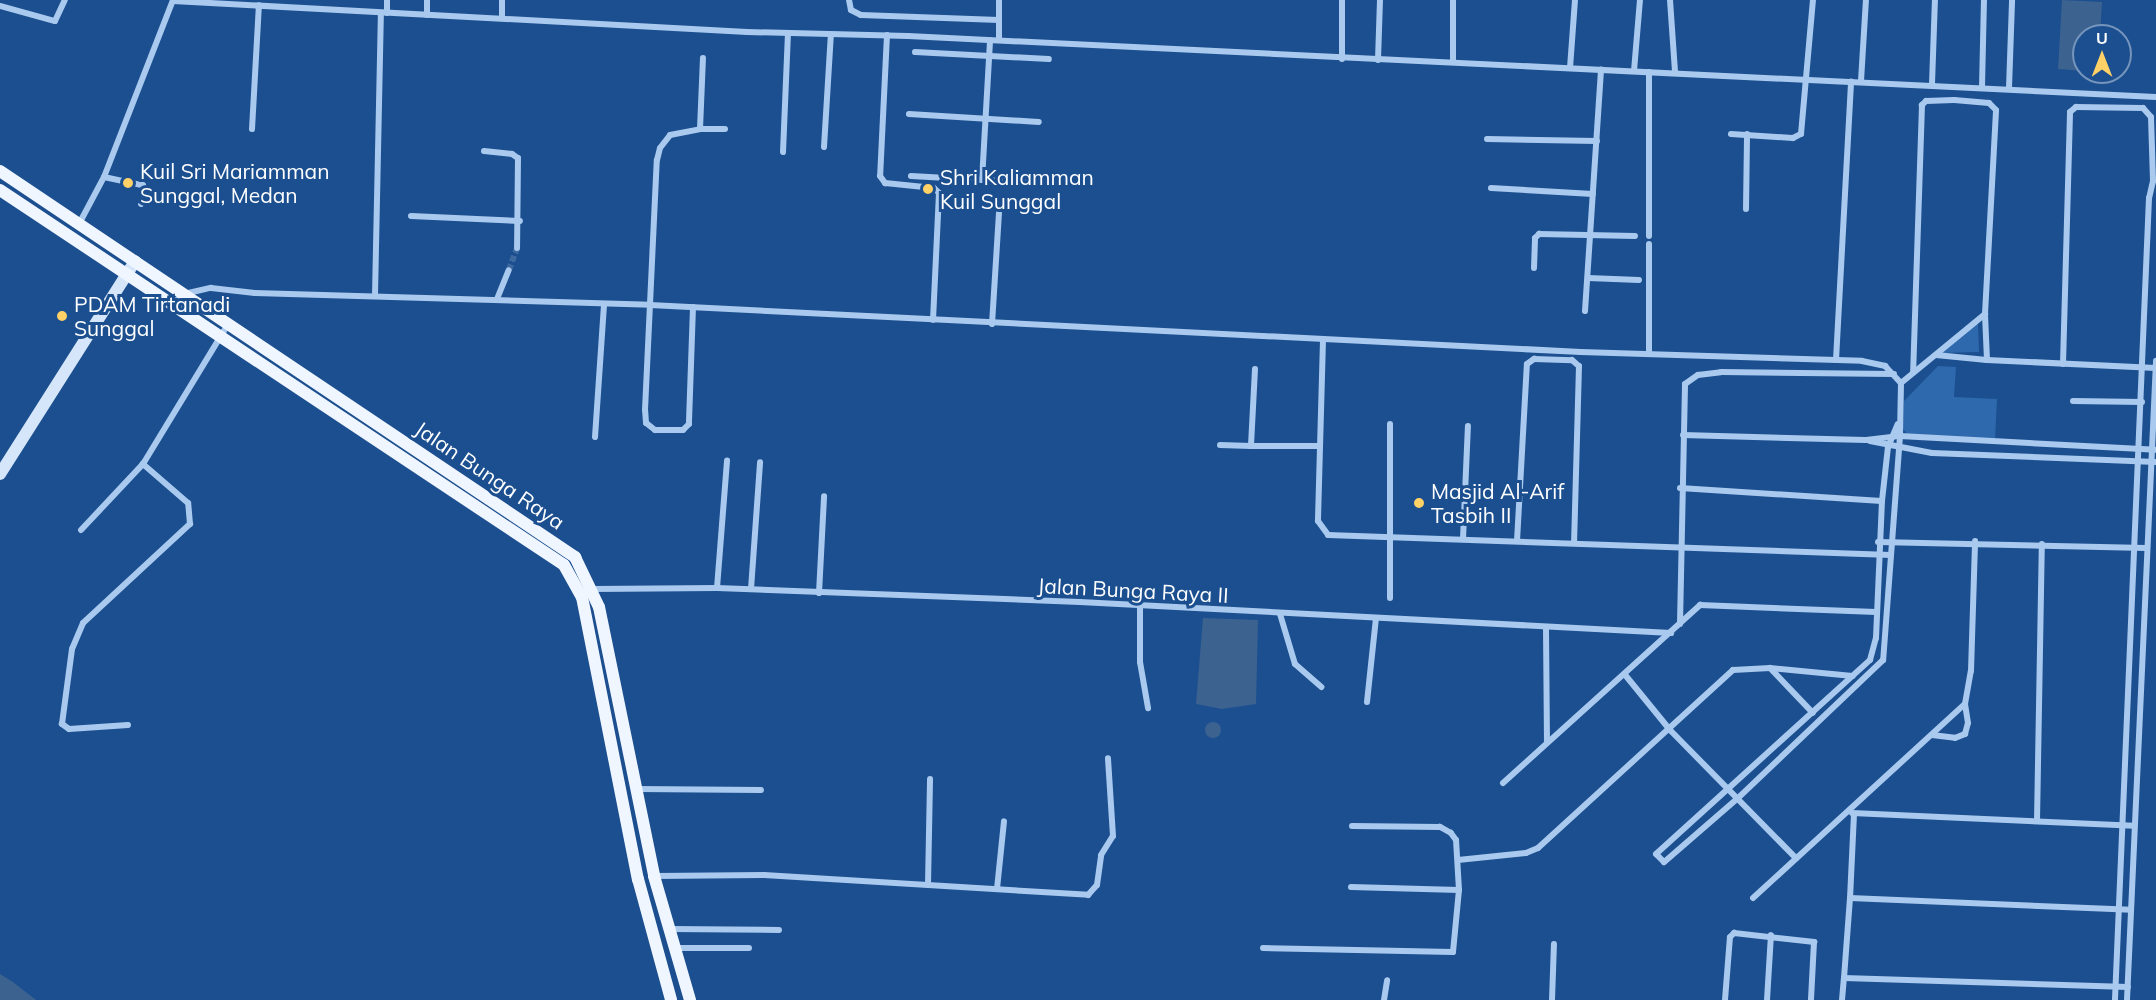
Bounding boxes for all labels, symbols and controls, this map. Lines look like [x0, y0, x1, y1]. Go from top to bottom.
north arrow [2072, 24, 2132, 84]
text: U [2096, 28, 2108, 48]
place label: Kuil Sri Mariamman Sunggal, Medan [140, 158, 330, 208]
place label: Shri Kaliamman Kuil Sunggal [940, 164, 1094, 214]
marker: Kuil Sri Mariamman Sunggal, Medan [121, 176, 135, 190]
marker: Shri Kaliamman Kuil Sunggal [921, 182, 935, 196]
place label: PDAM Tirtanadi Sunggal [74, 291, 230, 341]
marker: PDAM Tirtanadi Sunggal [55, 309, 69, 323]
street label: Jalan Bunga Raya [410, 416, 570, 534]
place label: Masjid Al-Arif Tasbih II [1431, 478, 1564, 528]
marker: Masjid Al-Arif Tasbih II [1412, 496, 1426, 510]
street label: Jalan Bunga Raya II [1037, 572, 1229, 608]

